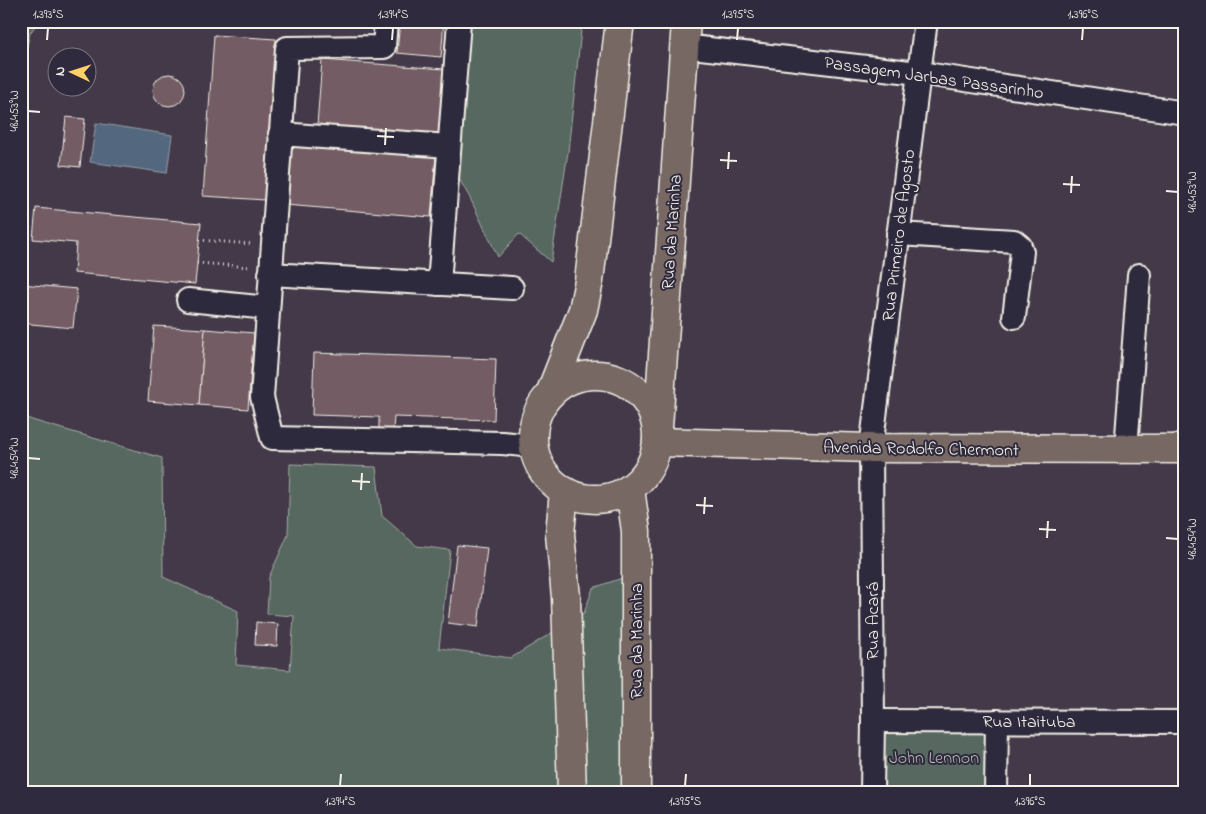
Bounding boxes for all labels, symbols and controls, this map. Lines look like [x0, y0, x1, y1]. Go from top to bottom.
text: 1.393°S [33, 6, 64, 24]
text: 1.394°S [378, 6, 409, 24]
text: 1.395°S [722, 6, 755, 24]
text: 1.396°S [1067, 6, 1099, 24]
north arrow [48, 48, 98, 98]
street label: Passagem Jarbas Passarinho [822, 51, 1045, 108]
text: N [50, 66, 71, 77]
text: 48.453°W [6, 90, 24, 132]
street label: Rua Primeiro de Agosto [877, 148, 924, 323]
text: 48.453°W [1184, 171, 1202, 213]
street label: Rua da Marinha [656, 174, 690, 291]
street label: Avenida Rodolfo Chermont [823, 435, 1019, 465]
text: 48.454°W [6, 437, 24, 479]
text: 48.454°W [1184, 518, 1202, 560]
street label: Rua Acará [861, 582, 887, 660]
street label: Rua da Marinha [625, 583, 651, 699]
street label: Rua Itaituba [982, 710, 1076, 736]
park label: John Lennon [889, 746, 979, 772]
text: 1.394°S [325, 793, 356, 811]
text: 1.395°S [669, 793, 702, 811]
text: 1.396°S [1014, 793, 1046, 811]

